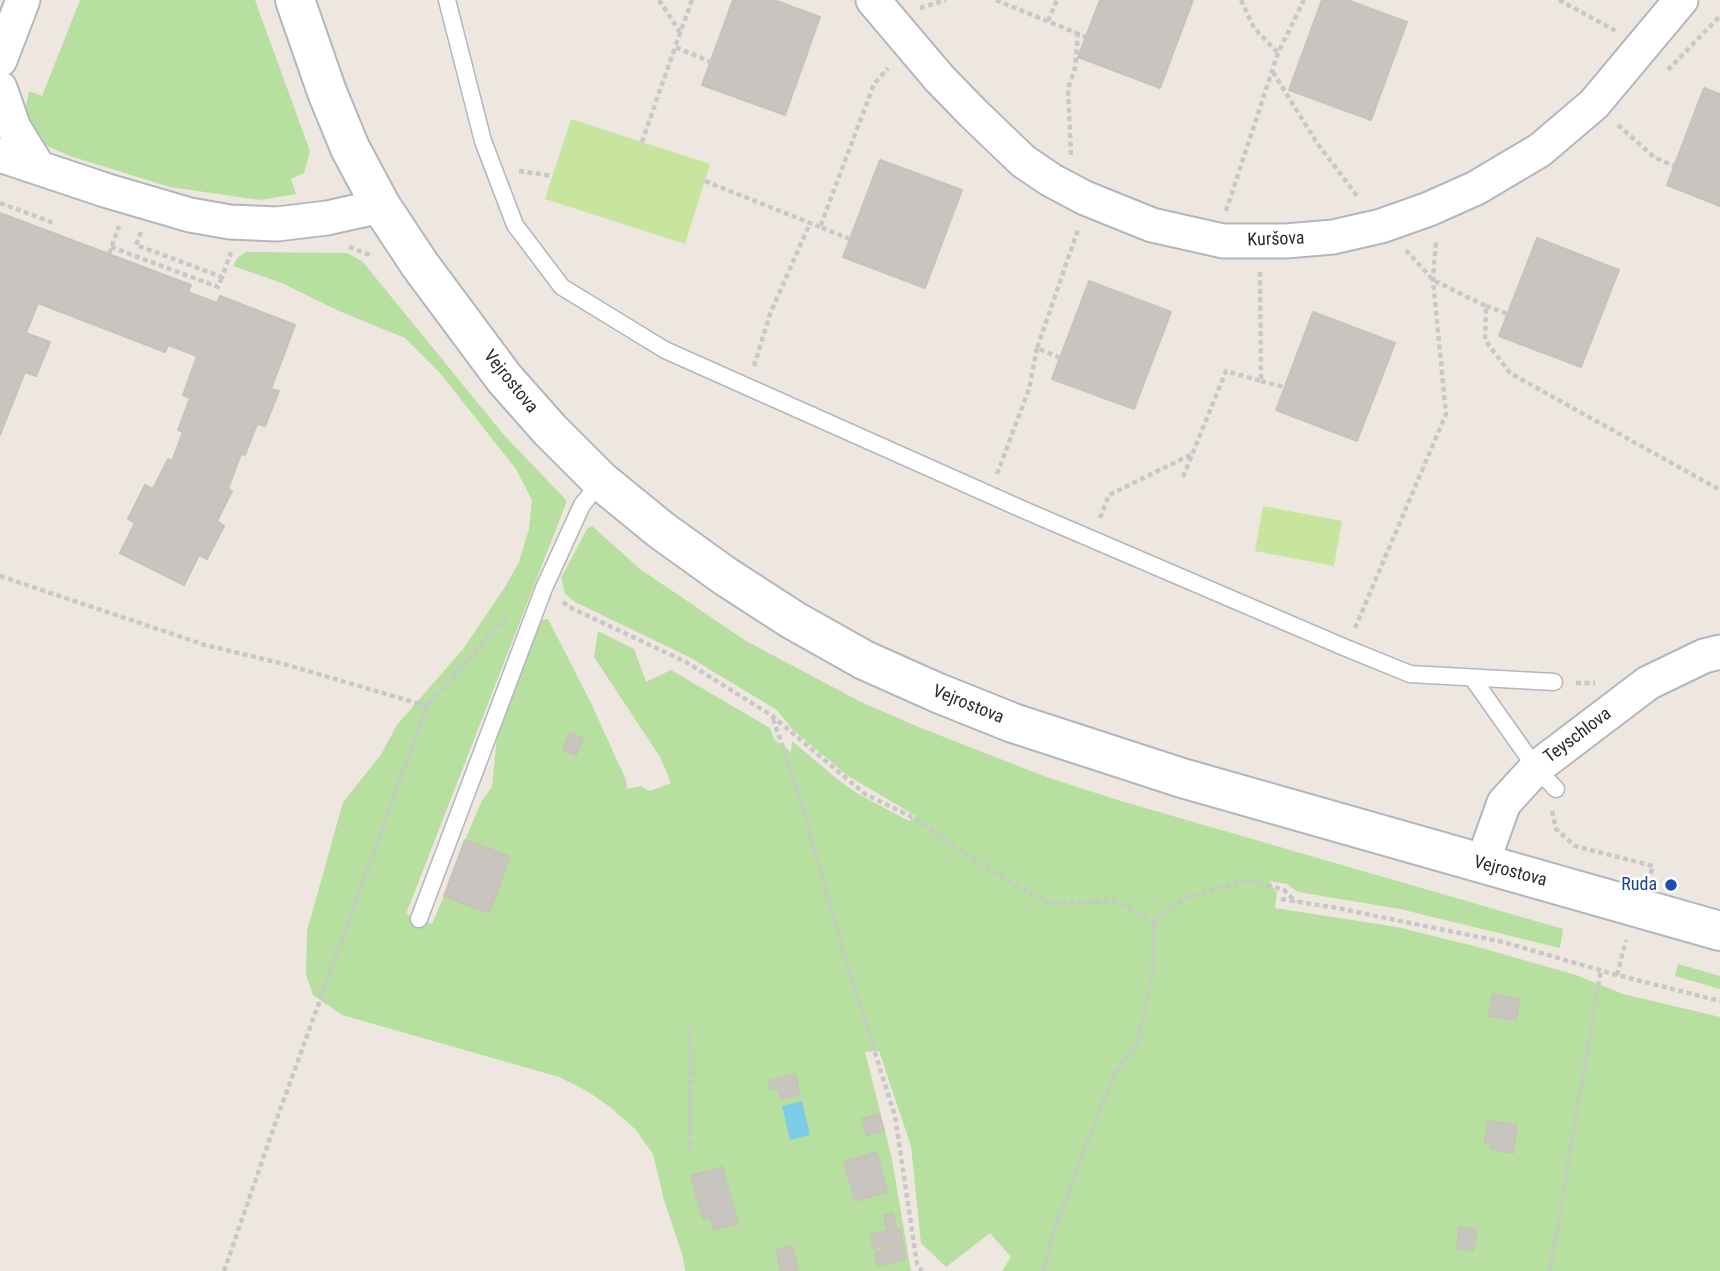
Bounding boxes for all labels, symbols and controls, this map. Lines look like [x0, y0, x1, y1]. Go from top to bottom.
street label: Kuršova [1247, 228, 1305, 252]
street label: Vejrostova [478, 346, 542, 418]
street label: Vejrostova [929, 681, 1007, 729]
street label: Teyschlova [1540, 704, 1616, 768]
street label: Vejrostova [1471, 852, 1549, 892]
place label: Ruda [1621, 874, 1657, 896]
marker: Ruda [1663, 877, 1679, 893]

